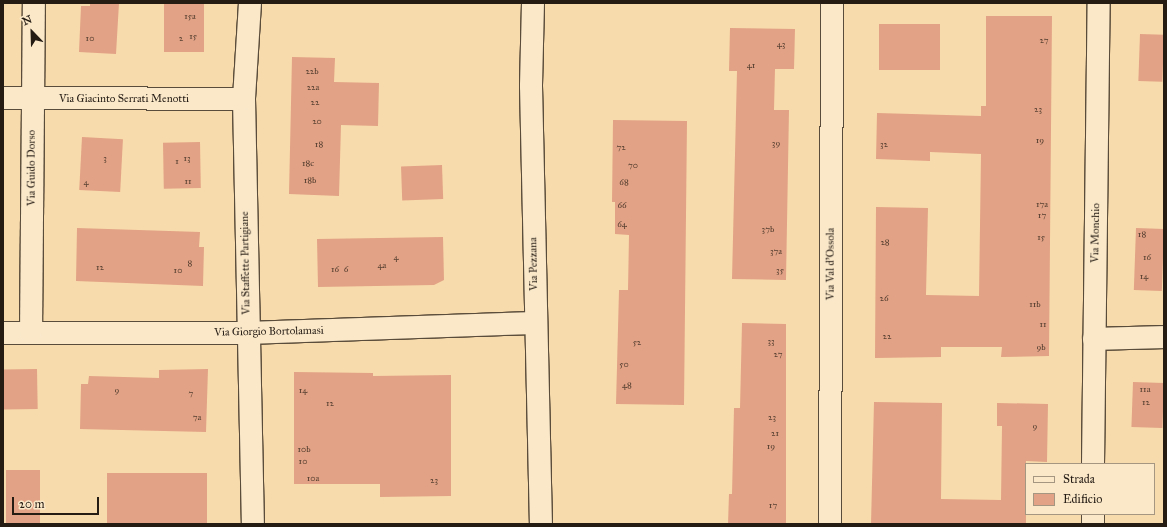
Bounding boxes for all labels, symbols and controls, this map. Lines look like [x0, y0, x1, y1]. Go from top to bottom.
house number: 15a [184, 11, 196, 21]
north arrow [12, 12, 52, 52]
text: N [20, 13, 34, 28]
house number: 15 [189, 31, 197, 41]
house number: 10 [86, 33, 94, 43]
house number: 2 [179, 33, 183, 43]
house number: 27 [1040, 35, 1048, 45]
house number: 43 [777, 39, 785, 49]
house number: 41 [747, 60, 755, 70]
house number: 22b [305, 66, 319, 76]
house number: 22a [307, 82, 319, 92]
street label: Via Giacinto Serrati Menotti [59, 92, 189, 106]
house number: 22 [311, 97, 319, 107]
house number: 23 [1034, 104, 1042, 114]
house number: 20 [312, 116, 322, 126]
street label: Via Guido Dorso [25, 130, 39, 206]
house number: 19 [1036, 135, 1044, 145]
house number: 39 [772, 138, 780, 148]
house number: 18 [315, 139, 323, 149]
house number: 32 [880, 139, 888, 149]
house number: 72 [616, 142, 626, 152]
house number: 3 [103, 153, 107, 163]
house number: 13 [183, 153, 191, 163]
house number: 1 [175, 156, 179, 166]
house number: 18c [302, 158, 314, 168]
house number: 70 [628, 160, 638, 170]
house number: 18b [304, 175, 316, 185]
house number: 11 [184, 176, 192, 186]
house number: 4 [83, 177, 89, 187]
house number: 68 [619, 177, 629, 187]
house number: 17a [1036, 199, 1048, 209]
house number: 66 [617, 200, 627, 210]
street label: Via Monchio [1089, 203, 1103, 263]
house number: 17 [1038, 210, 1046, 220]
street label: Via Staffette Partigiane [238, 211, 254, 315]
house number: 64 [617, 219, 627, 229]
house number: 37b [762, 224, 774, 234]
street label: Via Val d'Ossola [824, 228, 838, 300]
house number: 18 [1138, 229, 1146, 239]
house number: 15 [1037, 232, 1045, 242]
street label: Via Pezzana [527, 237, 541, 291]
house number: 28 [880, 237, 890, 247]
house number: 37a [770, 246, 782, 256]
house number: 4 [393, 252, 399, 262]
house number: 16 [1143, 252, 1151, 262]
house number: 8 [188, 258, 192, 268]
house number: 4a [378, 260, 386, 270]
house number: 12 [96, 262, 104, 272]
house number: 16 [331, 264, 339, 274]
house number: 6 [344, 264, 348, 274]
house number: 10 [174, 265, 182, 275]
house number: 35 [776, 265, 784, 275]
house number: 14 [1140, 271, 1148, 281]
house number: 26 [879, 293, 889, 303]
house number: 11b [1029, 299, 1041, 309]
house number: 11 [1039, 319, 1047, 329]
street label: Via Giorgio Bortolamasi [214, 324, 324, 340]
house number: 22 [883, 331, 891, 341]
house number: 33 [767, 336, 775, 346]
house number: 52 [633, 337, 641, 347]
house number: 9b [1036, 342, 1046, 352]
house number: 27 [774, 349, 782, 359]
house number: 50 [619, 359, 629, 369]
house number: 48 [622, 380, 632, 390]
house number: 11a [1140, 384, 1150, 394]
house number: 9 [115, 385, 119, 395]
house number: 14 [299, 385, 307, 395]
house number: 7 [189, 388, 193, 398]
house number: 12 [1142, 397, 1150, 407]
house number: 12 [326, 398, 334, 408]
house number: 7a [193, 412, 201, 422]
house number: 23 [768, 412, 776, 422]
house number: 9 [1033, 421, 1037, 431]
house number: 21 [771, 428, 779, 438]
house number: 19 [767, 441, 775, 451]
house number: 10b [297, 444, 311, 454]
house number: 10 [299, 456, 307, 466]
legend [1025, 463, 1155, 515]
text: Strada [1063, 472, 1095, 486]
house number: 10a [307, 473, 319, 483]
house number: 23 [430, 475, 438, 485]
scale bar [14, 489, 101, 515]
text: Edificio [1063, 492, 1102, 506]
text: 20 m [19, 497, 45, 511]
house number: 17 [769, 500, 777, 510]

